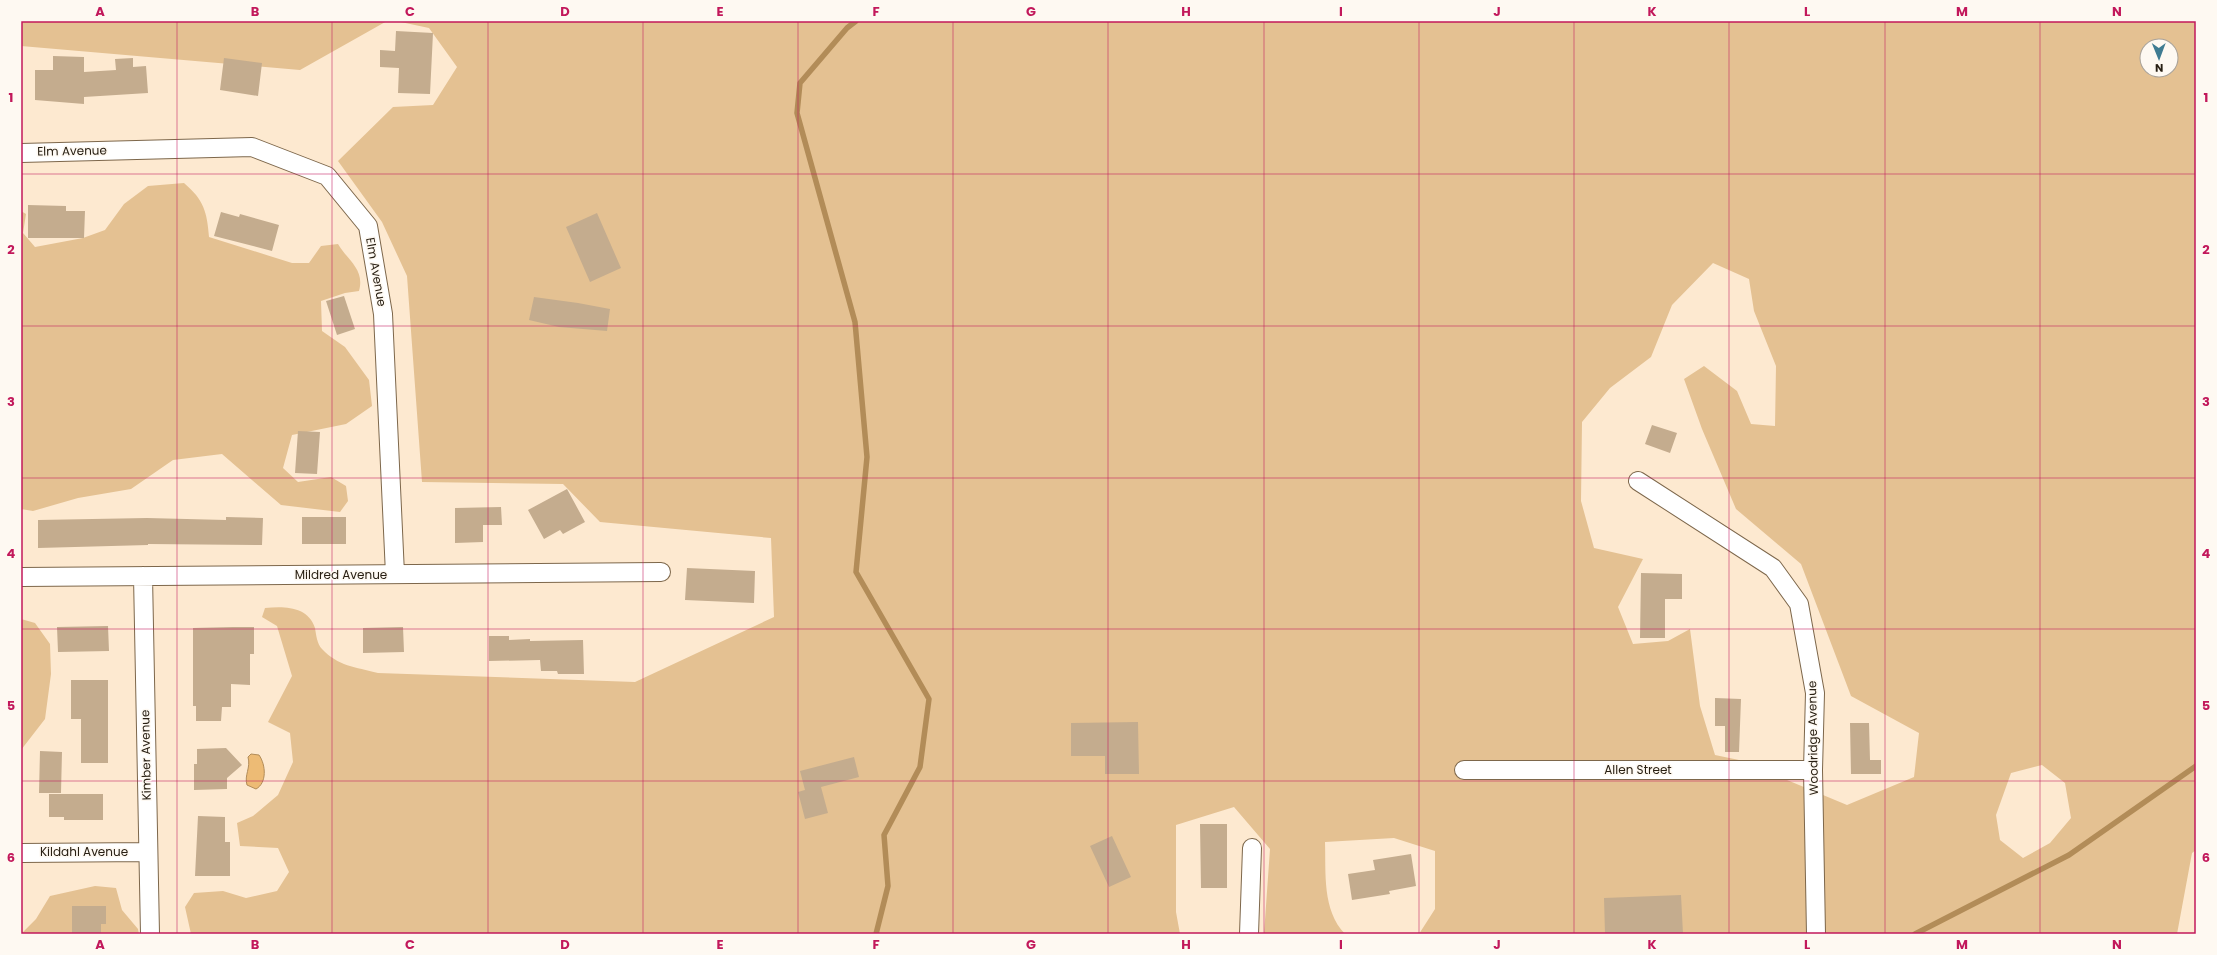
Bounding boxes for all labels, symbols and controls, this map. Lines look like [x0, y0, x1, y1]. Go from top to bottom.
text: A [95, 2, 105, 21]
text: B [251, 2, 260, 21]
text: C [405, 2, 415, 21]
text: D [560, 2, 570, 21]
text: E [716, 2, 724, 21]
text: F [872, 2, 880, 21]
text: G [1026, 2, 1036, 21]
text: H [1181, 2, 1191, 21]
text: I [1339, 2, 1343, 21]
text: J [1493, 2, 1501, 21]
text: K [1647, 2, 1657, 21]
text: L [1804, 2, 1810, 21]
text: M [1956, 2, 1968, 21]
text: N [2112, 2, 2122, 21]
north arrow [2139, 38, 2179, 78]
text: N [2155, 60, 2163, 76]
text: 1 [9, 88, 13, 107]
text: 1 [2204, 88, 2208, 107]
street label: Elm Avenue [37, 141, 107, 160]
street label: Elm Avenue [362, 236, 391, 308]
text: 2 [7, 240, 15, 259]
text: 2 [2202, 240, 2210, 259]
text: 3 [7, 392, 15, 411]
text: 3 [2202, 392, 2210, 411]
text: 4 [7, 544, 16, 563]
text: 4 [2202, 544, 2211, 563]
street label: Mildred Avenue [295, 566, 387, 583]
street label: Woodridge Avenue [1803, 681, 1822, 795]
text: 5 [7, 696, 15, 715]
text: 5 [2202, 696, 2210, 715]
street label: Kimber Avenue [136, 709, 155, 801]
street label: Allen Street [1604, 761, 1672, 778]
street label: Kildahl Avenue [40, 843, 128, 860]
text: 6 [7, 848, 15, 867]
text: 6 [2202, 848, 2210, 867]
text: A [95, 935, 105, 954]
text: B [251, 935, 260, 954]
text: C [405, 935, 415, 954]
text: D [560, 935, 570, 954]
text: E [716, 935, 724, 954]
text: F [872, 935, 880, 954]
text: G [1026, 935, 1036, 954]
text: H [1181, 935, 1191, 954]
text: I [1339, 935, 1343, 954]
text: J [1493, 935, 1501, 954]
text: K [1647, 935, 1657, 954]
text: L [1804, 935, 1810, 954]
text: M [1956, 935, 1968, 954]
text: N [2112, 935, 2122, 954]

